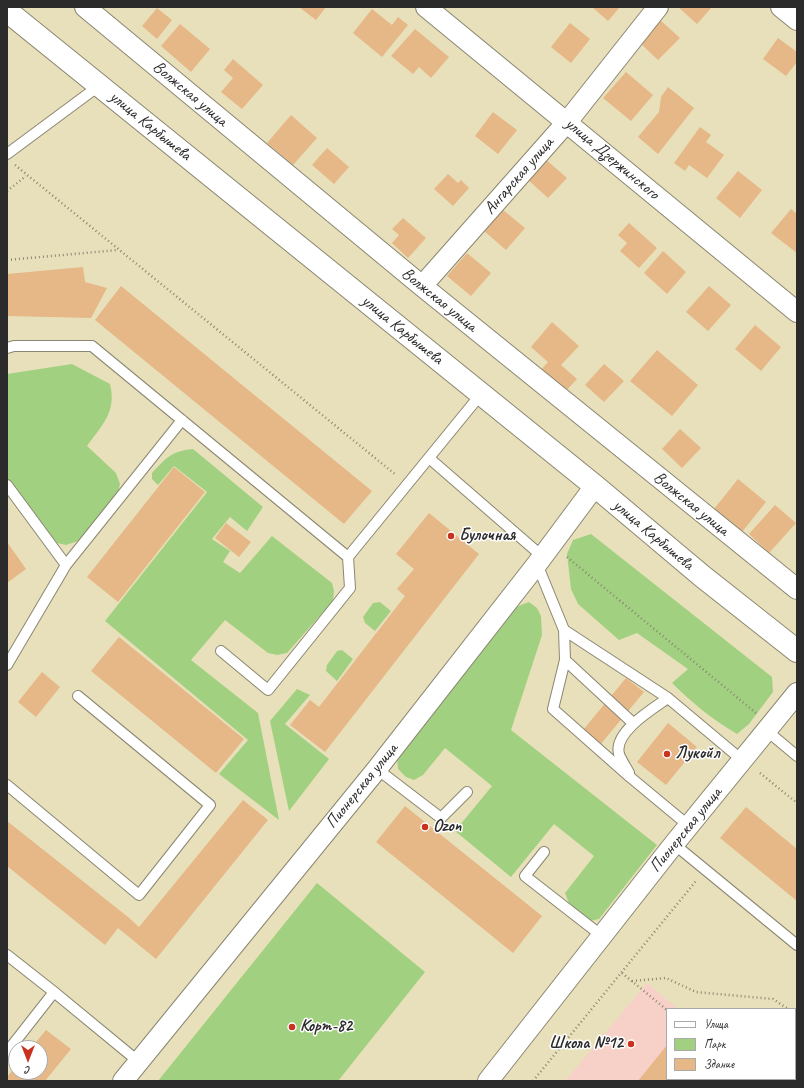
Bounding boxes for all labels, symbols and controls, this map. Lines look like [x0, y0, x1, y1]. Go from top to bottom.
street label: Волжская улица [148, 57, 232, 131]
street label: улица Карбышева [105, 87, 195, 165]
street label: улица Дзержинского [561, 114, 663, 204]
street label: Ангарская улица [480, 133, 558, 219]
street label: Волжская улица [397, 263, 481, 337]
street label: улица Карбышева [357, 291, 447, 369]
street label: Волжская улица [649, 467, 733, 541]
street label: улица Карбышева [608, 495, 698, 575]
place label: Булочная [459, 526, 515, 546]
marker: Булочная [446, 531, 456, 541]
street label: Пионерская улица [321, 739, 403, 833]
place label: Лукойл [675, 744, 719, 764]
marker: Лукойл [662, 749, 672, 759]
street label: Пионерская улица [645, 783, 727, 877]
place label: Ozon [433, 817, 461, 837]
marker: Ozon [420, 822, 430, 832]
legend [666, 1008, 796, 1080]
text: Улица [704, 1016, 728, 1032]
place label: Корт-82 [300, 1017, 352, 1037]
marker: Корт-82 [287, 1022, 297, 1032]
place label: Школа №12 [549, 1034, 623, 1054]
text: Парк [704, 1036, 725, 1052]
marker: Школа №12 [626, 1039, 636, 1049]
north arrow [8, 1040, 48, 1080]
text: Здание [704, 1056, 734, 1072]
text: С [25, 1064, 31, 1078]

